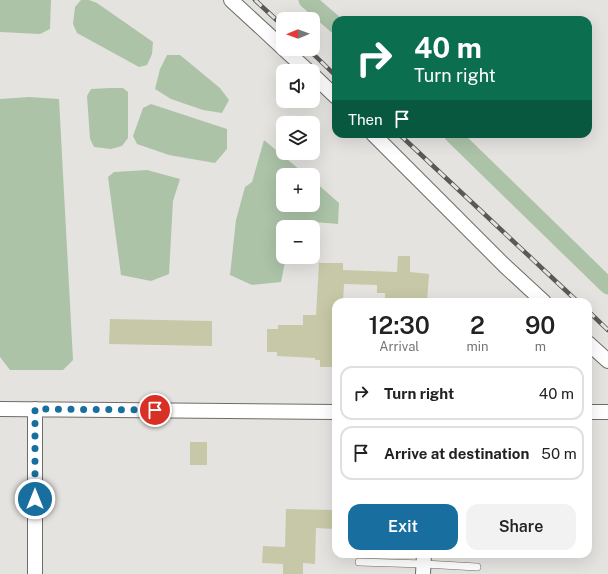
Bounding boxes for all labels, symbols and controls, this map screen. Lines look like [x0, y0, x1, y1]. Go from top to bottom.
north arrow [276, 12, 320, 56]
map controls [276, 12, 320, 264]
text: 40 m [414, 31, 482, 64]
icon: right [348, 32, 400, 84]
button: sound [276, 64, 320, 108]
text: Turn right [414, 65, 496, 86]
icon: arrive [391, 108, 413, 130]
text: Then [348, 111, 383, 128]
button: layers [276, 116, 320, 160]
button: + [276, 168, 320, 212]
button: − [276, 220, 320, 264]
text: 12:30 [369, 311, 430, 339]
text: 2 [470, 311, 485, 339]
text: 90 [525, 311, 555, 339]
text: Arrival [379, 339, 419, 354]
text: min [466, 339, 489, 354]
text: m [535, 339, 546, 354]
icon: right [350, 382, 372, 404]
text: Turn right [384, 385, 454, 402]
text: 40 m [539, 385, 574, 402]
pin [138, 393, 172, 427]
icon: arrive [144, 399, 166, 421]
icon: arrive [350, 442, 372, 464]
text: Arrive at destination [384, 445, 529, 462]
text: 50 m [541, 445, 577, 462]
position arrow [14, 478, 56, 520]
button: Exit [348, 504, 458, 550]
button: Share [466, 504, 576, 550]

